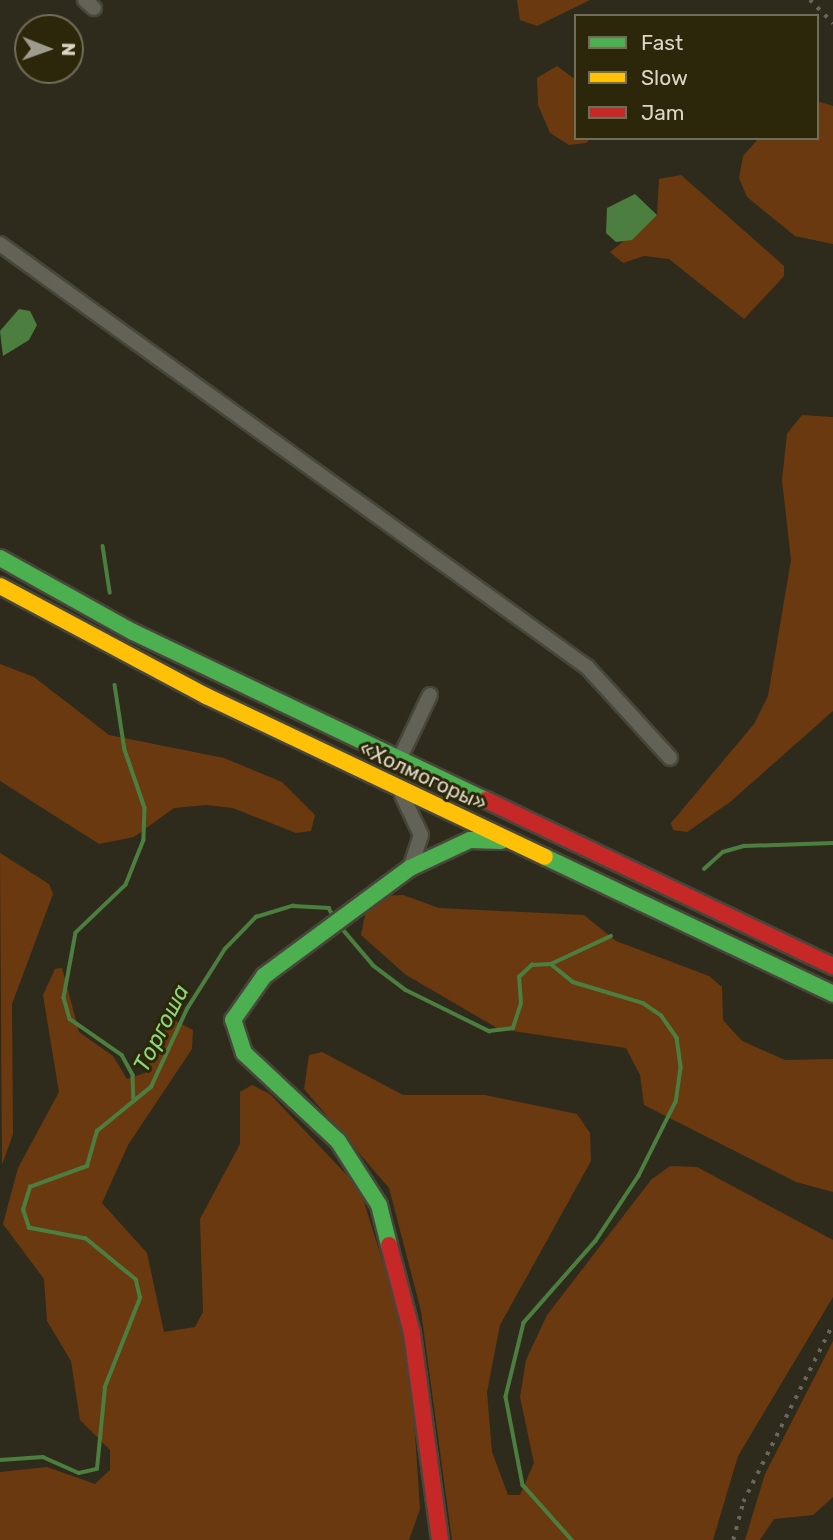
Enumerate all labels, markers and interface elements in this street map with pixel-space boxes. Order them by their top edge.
north arrow [14,14,84,84]
legend [574,14,819,140]
text: Fast [641,30,683,55]
text: N [57,42,80,56]
text: Slow [641,65,688,90]
text: Jam [641,100,685,125]
street label: «Холмогоры» [355,736,491,816]
water label: Торгоша [127,980,195,1076]

